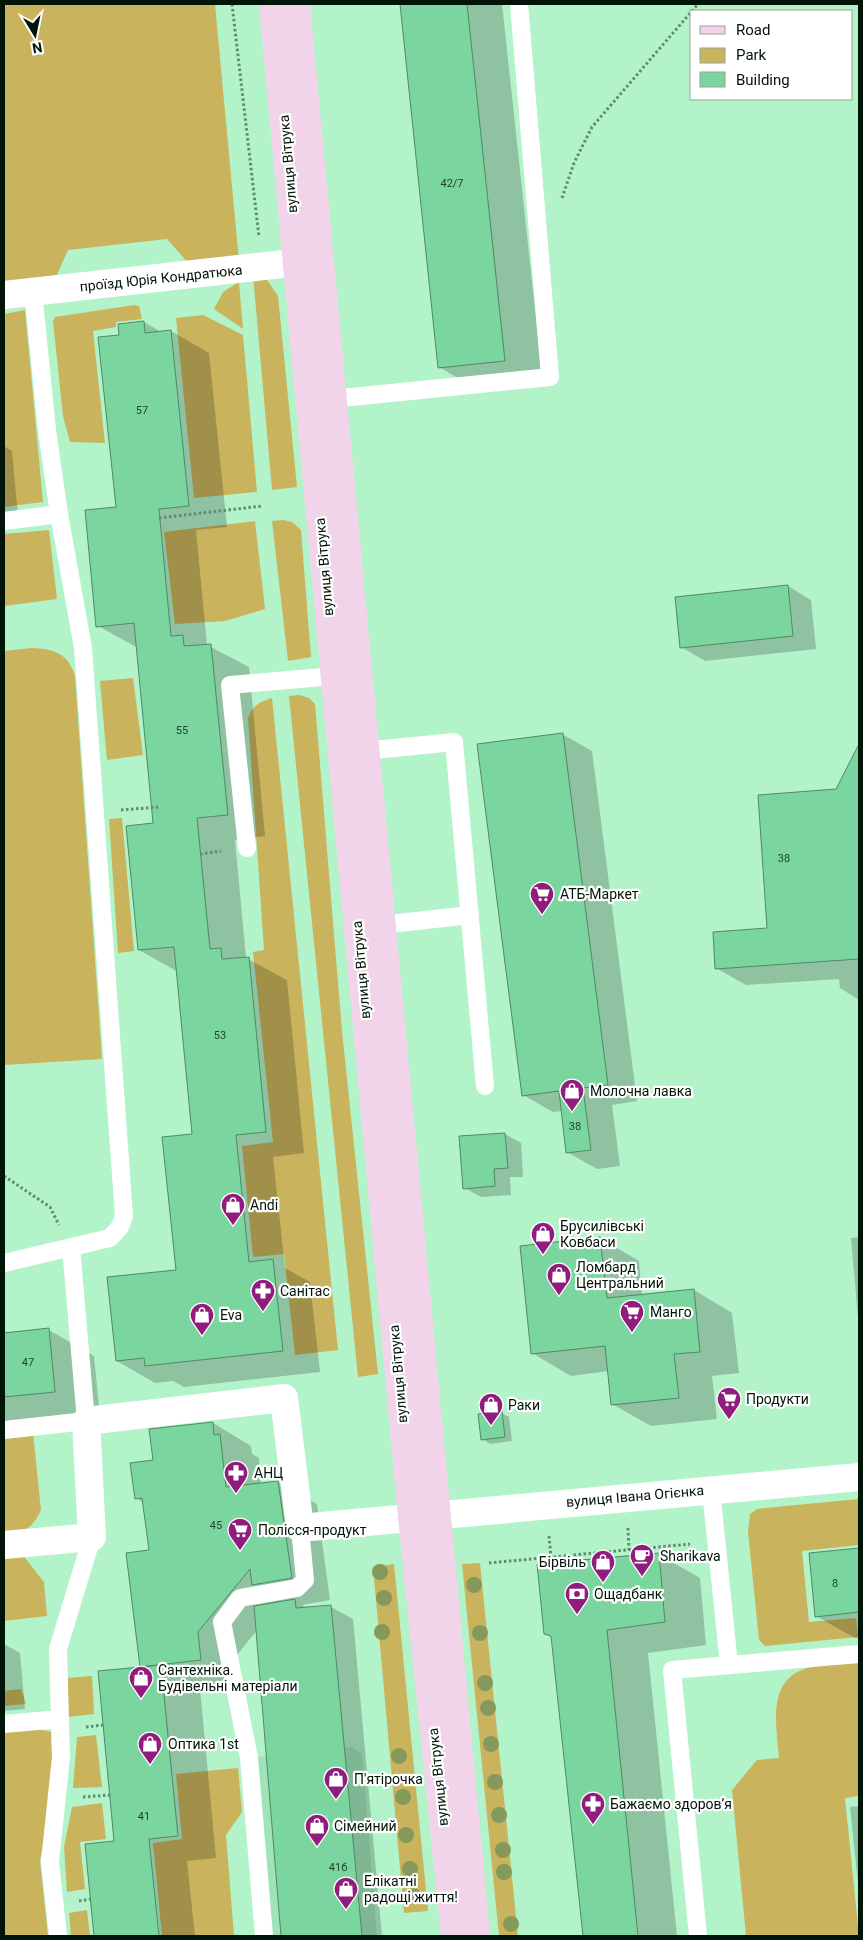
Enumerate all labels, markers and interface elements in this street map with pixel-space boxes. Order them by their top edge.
north arrow [10,10,60,60]
legend [690,10,853,100]
text: Road [736,21,770,39]
text: N [31,39,44,57]
text: Park [736,46,767,64]
text: Building [736,71,790,89]
street label: вулиця Вітрука [276,114,300,214]
house number: 42/7 [440,177,464,190]
street label: проїзд Юрія Кондратюка [79,262,243,294]
house number: 57 [136,404,148,417]
street label: вулиця Вітрука [312,517,336,617]
house number: 55 [176,724,188,737]
house number: 38 [778,852,790,865]
supermarket icon: АТБ-Маркет [529,881,555,915]
place label: АТБ-Маркет [560,886,639,902]
street label: вулиця Вітрука [349,920,373,1020]
house number: 53 [214,1029,226,1042]
shop icon: Молочна лавка [559,1078,585,1112]
place label: Молочна лавка [590,1083,692,1099]
house number: 38 [569,1120,581,1133]
shop icon: Andi [220,1192,246,1226]
place label: Andi [250,1197,278,1213]
place label: Брусилівські Ковбаси [560,1218,644,1250]
shop icon: Брусилівські Ковбаси [530,1221,556,1255]
place label: Ломбард Центральний [576,1259,664,1291]
shop icon: Ломбард Центральний [546,1262,572,1296]
pharmacy icon: Санітас [250,1278,276,1312]
place label: Санітас [280,1283,330,1299]
supermarket icon: Манго [619,1299,645,1333]
shop icon: Eva [189,1302,215,1336]
place label: Манго [650,1304,692,1320]
place label: Eva [220,1307,242,1323]
street label: вулиця Вітрука [386,1324,410,1424]
house number: 47 [22,1356,34,1369]
supermarket icon: Продукти [716,1386,742,1420]
place label: Продукти [746,1391,809,1407]
shop icon: Раки [478,1392,504,1426]
place label: Раки [508,1397,540,1413]
pharmacy icon: АНЦ [223,1460,249,1494]
place label: АНЦ [254,1465,283,1481]
street label: вулиця Івана Огієнка [565,1482,705,1510]
supermarket icon: Полісся-продукт [227,1517,253,1551]
house number: 45 [210,1519,222,1532]
place label: Полісся-продукт [258,1522,367,1538]
cafe icon: Sharikava [629,1543,655,1577]
place label: Sharikava [660,1548,721,1564]
shop icon: Бірвіль [590,1549,616,1583]
place label: Бірвіль [539,1554,586,1570]
house number: 8 [832,1577,838,1590]
bank icon: Ощадбанк [564,1581,590,1615]
place label: Ощадбанк [594,1586,663,1602]
place label: Сантехніка. Будівельні матеріали [158,1662,298,1694]
shop icon: Сантехніка. Будівельні матеріали [128,1665,154,1699]
street label: вулиця Вітрука [425,1727,451,1827]
shop icon: Оптика 1st [137,1731,163,1765]
place label: Оптика 1st [168,1736,239,1752]
shop icon: П'ятірочка [323,1766,349,1800]
place label: П'ятірочка [354,1771,423,1787]
pharmacy icon: Бажаємо здоровʼя [580,1791,606,1825]
place label: Бажаємо здоровʼя [610,1796,732,1812]
house number: 41 [138,1810,150,1823]
shop icon: Сімейний [304,1813,330,1847]
place label: Сімейний [334,1818,397,1834]
house number: 41б [329,1861,347,1874]
place label: Елікатні радощі життя! [364,1873,458,1905]
shop icon: Елікатні радощі життя! [333,1876,359,1910]

